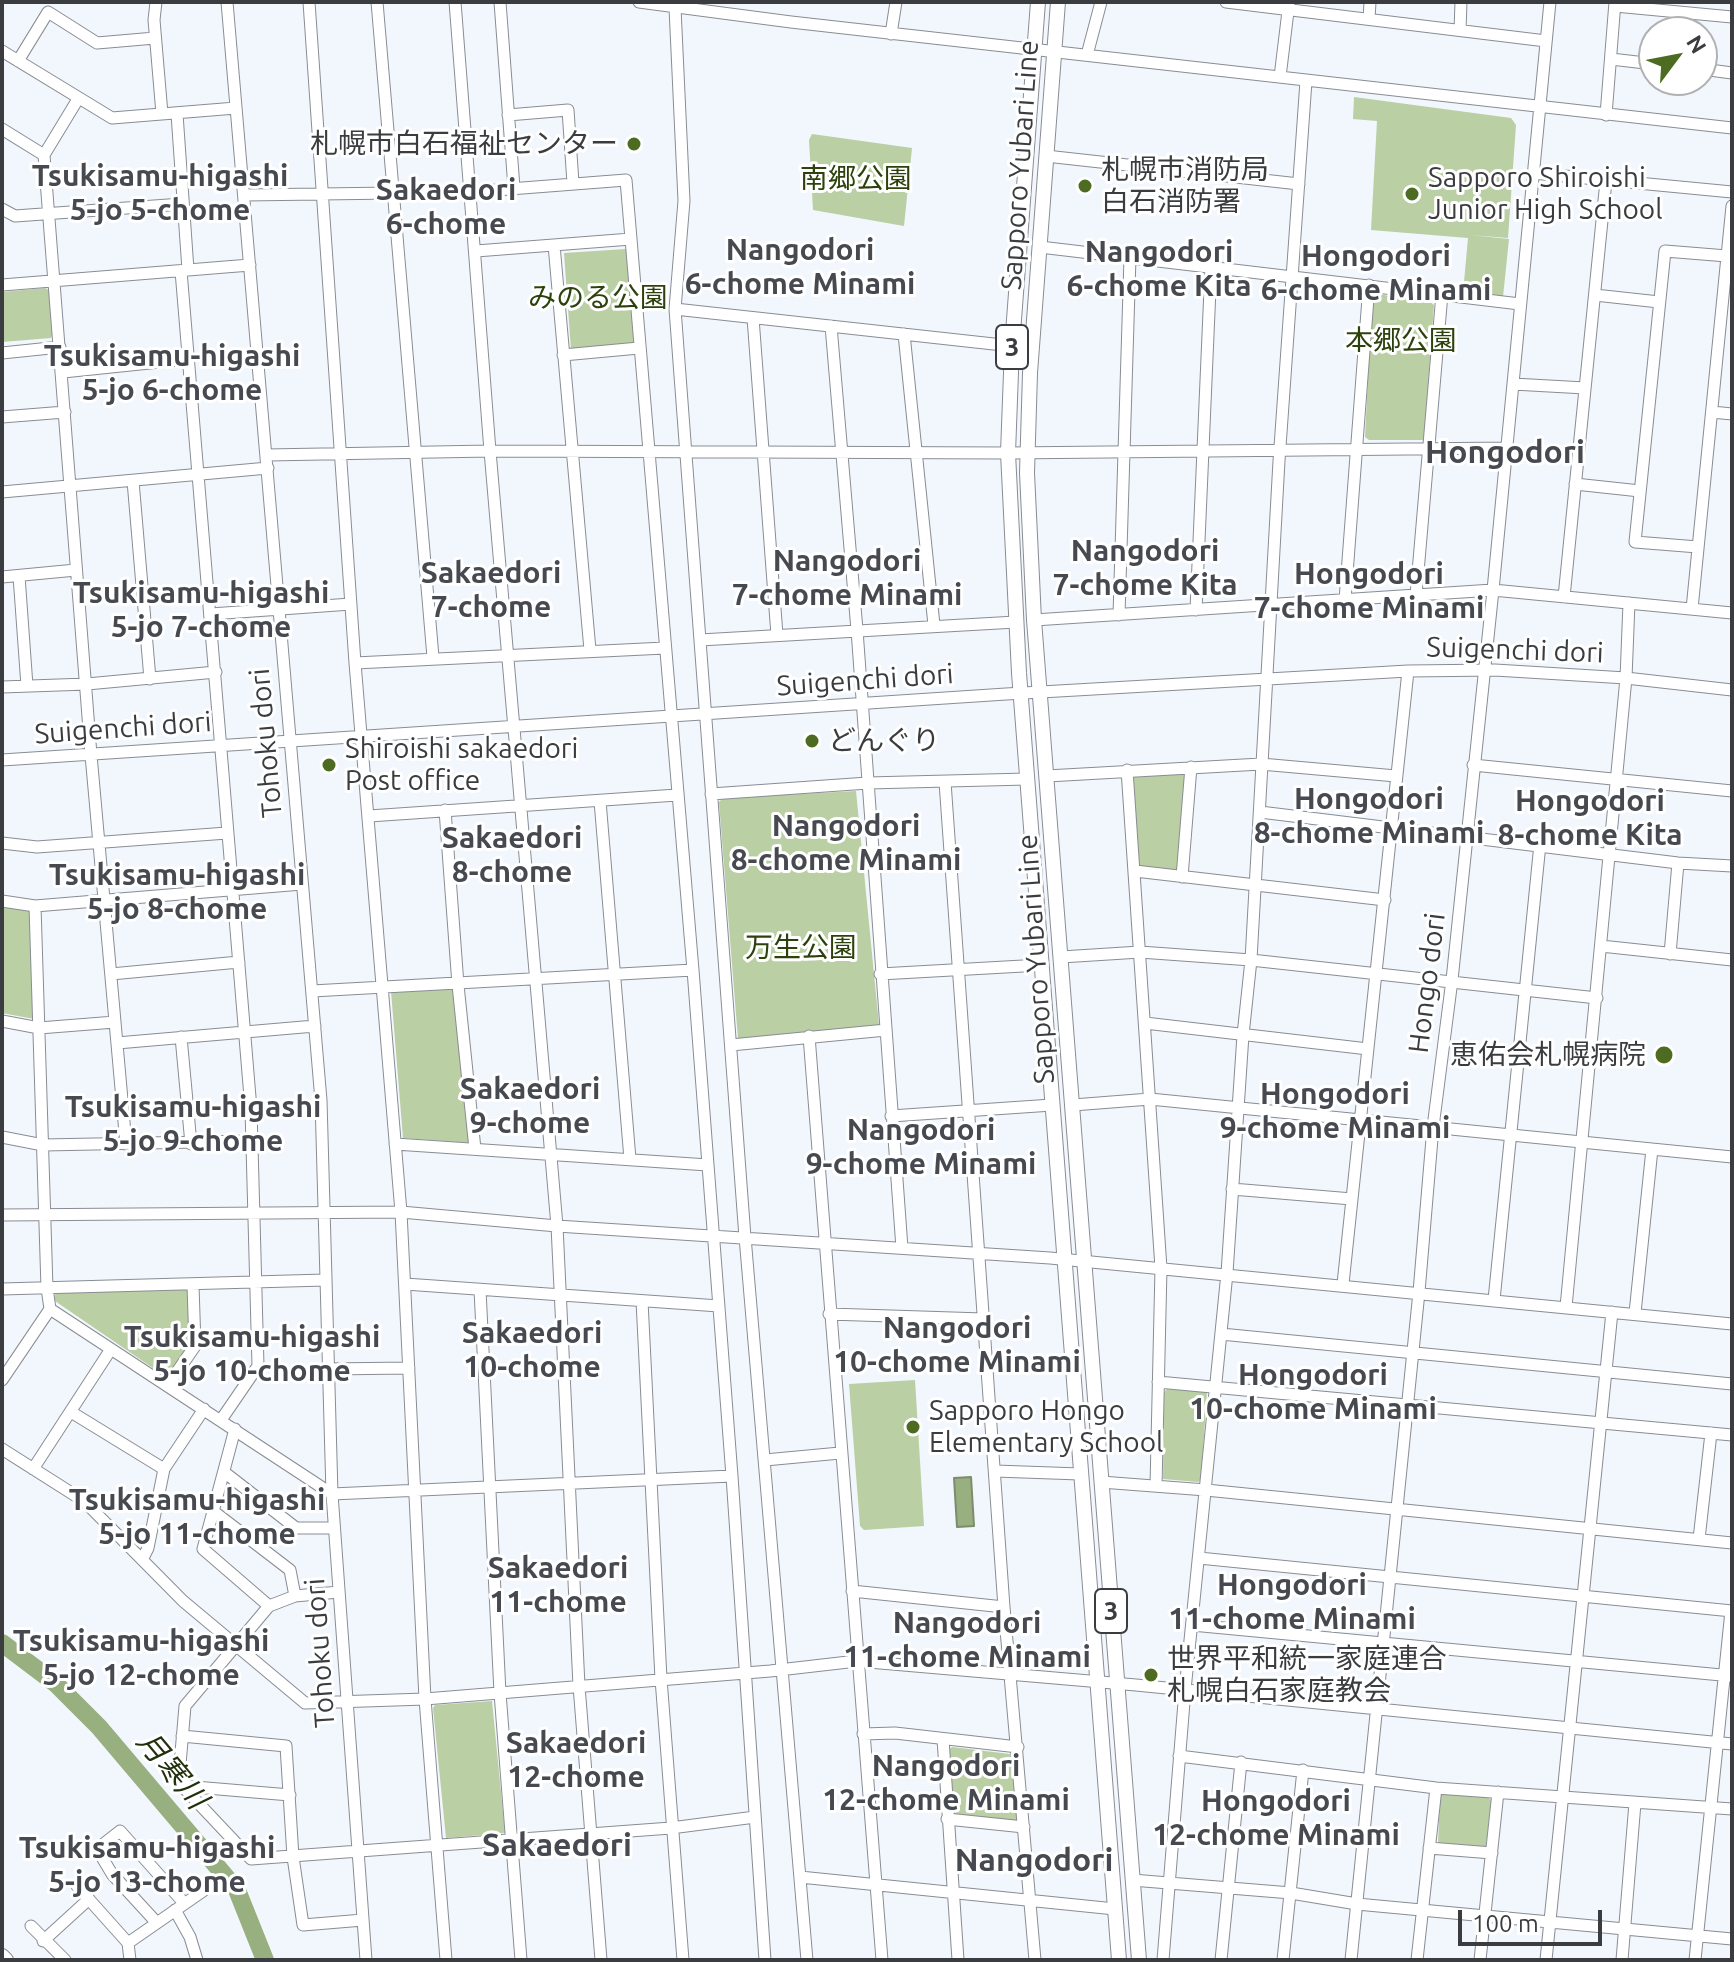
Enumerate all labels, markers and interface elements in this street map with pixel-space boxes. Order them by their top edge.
north arrow [1638,16,1718,96]
text: N [1682,30,1712,58]
street label: Sapporo Yubari Line [995,39,1045,291]
place label: 札幌市白石福祉センター [310,127,618,161]
marker: 札幌市白石福祉センター [625,135,643,153]
place label: 札幌市消防局 白石消防署 [1101,153,1269,219]
district label: Tsukisamu-higashi 5-jo 5-chome [32,158,288,228]
place label: Sapporo Shiroishi Junior High School [1428,161,1663,227]
park label: 南郷公園 [800,162,912,196]
district label: Sakaedori 6-chome [376,172,516,242]
marker: 札幌市消防局 白石消防署 [1076,177,1094,195]
marker: Sapporo Shiroishi Junior High School [1403,185,1421,203]
district label: Nangodori 6-chome Minami [685,232,915,302]
district label: Nangodori 6-chome Kita [1066,234,1252,304]
district label: Hongodori 6-chome Minami [1261,238,1491,308]
park label: みのる公園 [528,281,668,315]
park label: 本郷公園 [1345,324,1457,358]
road number: 3 [996,325,1028,369]
district label: Tsukisamu-higashi 5-jo 6-chome [44,338,300,408]
district label: Hongodori [1425,433,1585,471]
district label: Nangodori 7-chome Kita [1052,533,1238,604]
district label: Nangodori 7-chome Minami [732,543,962,614]
district label: Sakaedori 7-chome [421,555,561,626]
district label: Hongodori 7-chome Minami [1254,556,1484,626]
district label: Tsukisamu-higashi 5-jo 7-chome [73,575,329,646]
street label: Suigenchi dori [1426,630,1604,670]
street label: Suigenchi dori [775,657,955,703]
street label: Tohoku dori [243,667,289,819]
street label: Suigenchi dori [33,705,213,751]
place label: どんぐり [828,724,940,758]
place label: Shiroishi sakaedori Post office [345,732,578,798]
marker: どんぐり [803,732,821,750]
marker: Shiroishi sakaedori Post office [320,756,338,774]
district label: Hongodori 8-chome Minami [1254,781,1484,852]
district label: Hongodori 8-chome Kita [1497,783,1683,854]
district label: Nangodori 8-chome Minami [731,808,961,878]
district label: Sakaedori 8-chome [442,820,582,890]
street label: Sapporo Yubari Line [1011,833,1061,1085]
district label: Tsukisamu-higashi 5-jo 8-chome [49,857,305,928]
street label: Hongo dori [1402,911,1452,1055]
park label: 万生公園 [745,931,857,965]
place label: 恵佑会札幌病院 [1450,1038,1646,1072]
marker: 恵佑会札幌病院 [1653,1044,1675,1066]
district label: Sakaedori 9-chome [460,1071,600,1142]
district label: Hongodori 9-chome Minami [1220,1076,1450,1146]
district label: Tsukisamu-higashi 5-jo 9-chome [65,1089,321,1160]
district label: Nangodori 9-chome Minami [806,1112,1036,1182]
district label: Nangodori 10-chome Minami [833,1310,1081,1380]
district label: Sakaedori 10-chome [462,1315,602,1386]
district label: Tsukisamu-higashi 5-jo 10-chome [124,1319,380,1390]
district label: Hongodori 10-chome Minami [1189,1357,1437,1428]
place label: Sapporo Hongo Elementary School [929,1394,1163,1460]
marker: Sapporo Hongo Elementary School [904,1418,922,1436]
district label: Tsukisamu-higashi 5-jo 11-chome [69,1482,325,1552]
district label: Sakaedori 11-chome [488,1550,628,1620]
district label: Hongodori 11-chome Minami [1168,1567,1416,1638]
street label: Tohoku dori [298,1577,342,1729]
road number: 3 [1095,1589,1127,1633]
district label: Nangodori 11-chome Minami [843,1605,1091,1676]
district label: Tsukisamu-higashi 5-jo 12-chome [13,1623,269,1694]
place label: 世界平和統一家庭連合 札幌白石家庭教会 [1167,1642,1447,1708]
marker: 世界平和統一家庭連合 札幌白石家庭教会 [1142,1666,1160,1684]
water label: 月寒川 [129,1724,215,1816]
district label: Sakaedori 12-chome [506,1725,646,1796]
district label: Nangodori 12-chome Minami [822,1748,1070,1818]
district label: Hongodori 12-chome Minami [1152,1783,1400,1854]
district label: Sakaedori [482,1826,632,1864]
district label: Tsukisamu-higashi 5-jo 13-chome [19,1830,275,1900]
district label: Nangodori [955,1841,1113,1879]
scale bar [1462,1894,1606,1944]
text: 100 m [1472,1910,1539,1937]

